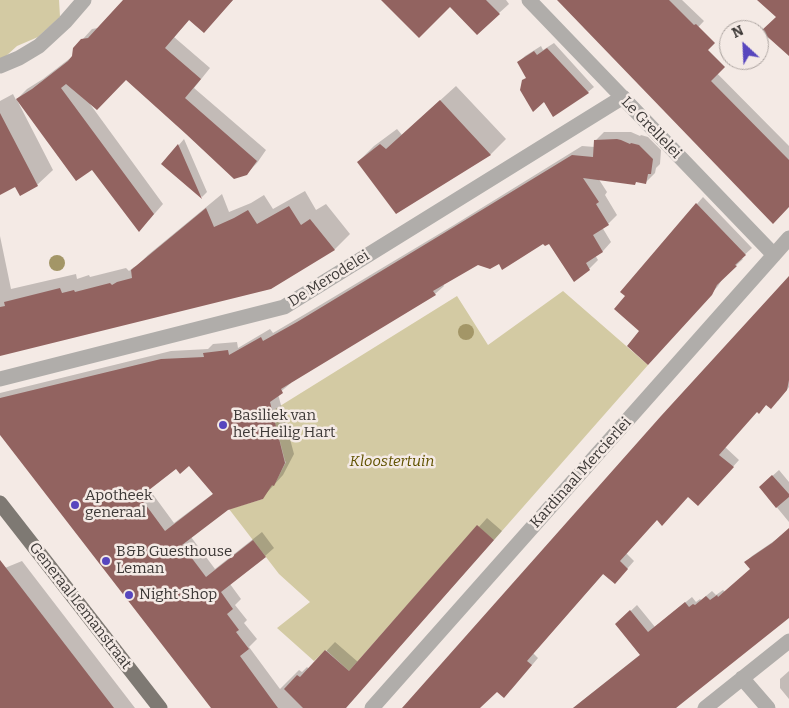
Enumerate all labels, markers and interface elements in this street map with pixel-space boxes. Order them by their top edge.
north arrow [719,20,769,70]
text: N [729,22,746,42]
street label: Le Grellelei [617,93,685,163]
street label: De Merodelei [285,247,373,311]
place label: Basiliek van het Heilig Hart [233,407,335,442]
street label: Kardinaal Mercierlei [527,414,635,532]
marker: Basiliek van het Heilig Hart [217,419,229,431]
park label: Kloostertuin [350,453,434,471]
place label: Apotheek generaal [85,487,152,522]
marker: Apotheek generaal [69,499,81,511]
street label: Generaal Lemanstraat [25,539,135,673]
place label: B&B Guesthouse Leman [116,543,232,578]
marker: B&B Guesthouse Leman [100,555,112,567]
place label: Night Shop [139,586,217,604]
marker: Night Shop [123,589,135,601]

